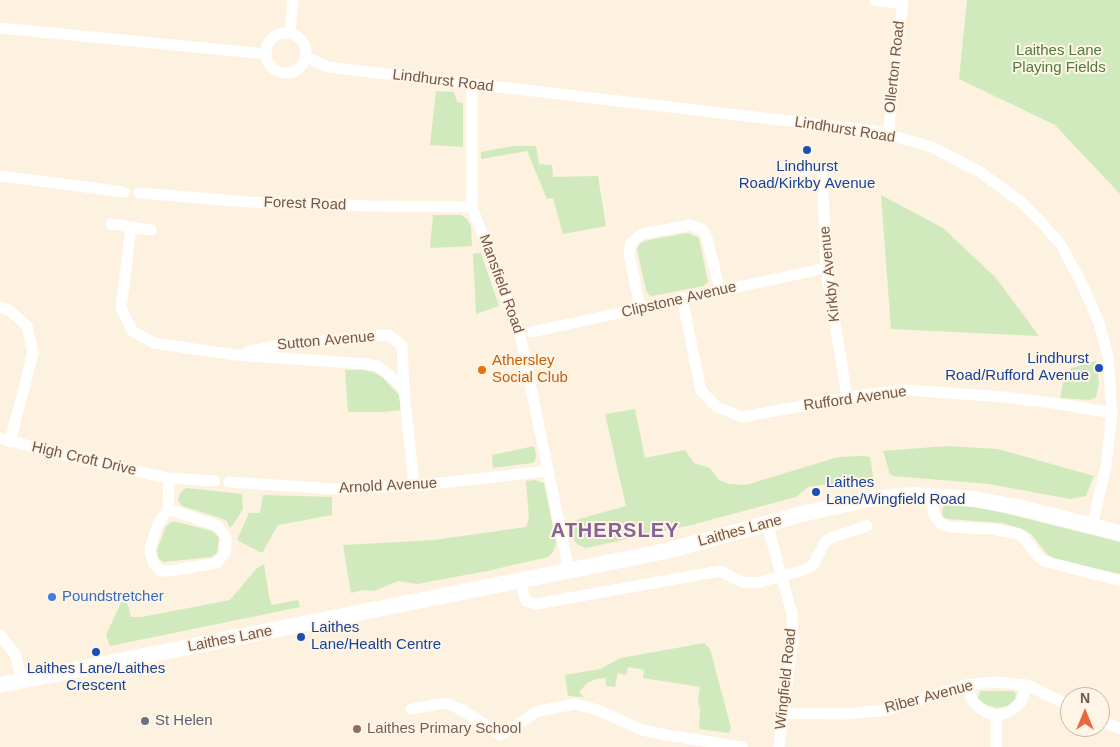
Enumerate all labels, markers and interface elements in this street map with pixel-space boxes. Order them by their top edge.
street label: Ollerton Road [881,20,909,114]
park label: Laithes Lane Playing Fields [1012,42,1106,77]
street label: Lindhurst Road [391,66,495,96]
street label: Lindhurst Road [793,113,897,147]
marker: Lindhurst Road/Kirkby Avenue [801,144,813,156]
place label: Lindhurst Road/Kirkby Avenue [739,158,875,193]
street label: Forest Road [263,194,347,214]
street label: Kirkby Avenue [816,225,844,323]
street label: Mansfield Road [475,232,527,336]
street label: Clipstone Avenue [620,278,738,322]
street label: Sutton Avenue [276,328,376,354]
place label: Lindhurst Road/Rufford Avenue [945,350,1089,385]
place label: Athersley Social Club [492,352,568,387]
marker: Lindhurst Road/Rufford Avenue [1093,362,1105,374]
marker: Athersley Social Club [476,364,488,376]
street label: Rufford Avenue [802,383,908,415]
street label: High Croft Drive [30,438,138,480]
street label: Arnold Avenue [339,474,437,498]
place label: Laithes Lane/Wingfield Road [826,474,965,509]
marker: Laithes Lane/Wingfield Road [810,486,822,498]
street label: Laithes Lane [696,511,784,551]
district label: ATHERSLEY [550,519,680,543]
place label: Poundstretcher [62,588,164,606]
marker: Poundstretcher [46,591,58,603]
place label: Laithes Lane/Health Centre [311,619,441,654]
street label: Laithes Lane [186,622,274,656]
street label: Wingfield Road [772,627,800,731]
marker: Laithes Lane/Health Centre [295,631,307,643]
marker: Laithes Lane/Laithes Crescent [90,646,102,658]
place label: Laithes Lane/Laithes Crescent [27,660,165,695]
street label: Riber Avenue [883,677,975,717]
north arrow [1060,687,1110,737]
text: N [1080,690,1090,706]
place label: St Helen [155,712,213,730]
marker: St Helen [139,715,151,727]
place label: Laithes Primary School [367,720,521,738]
marker: Laithes Primary School [351,723,363,735]

